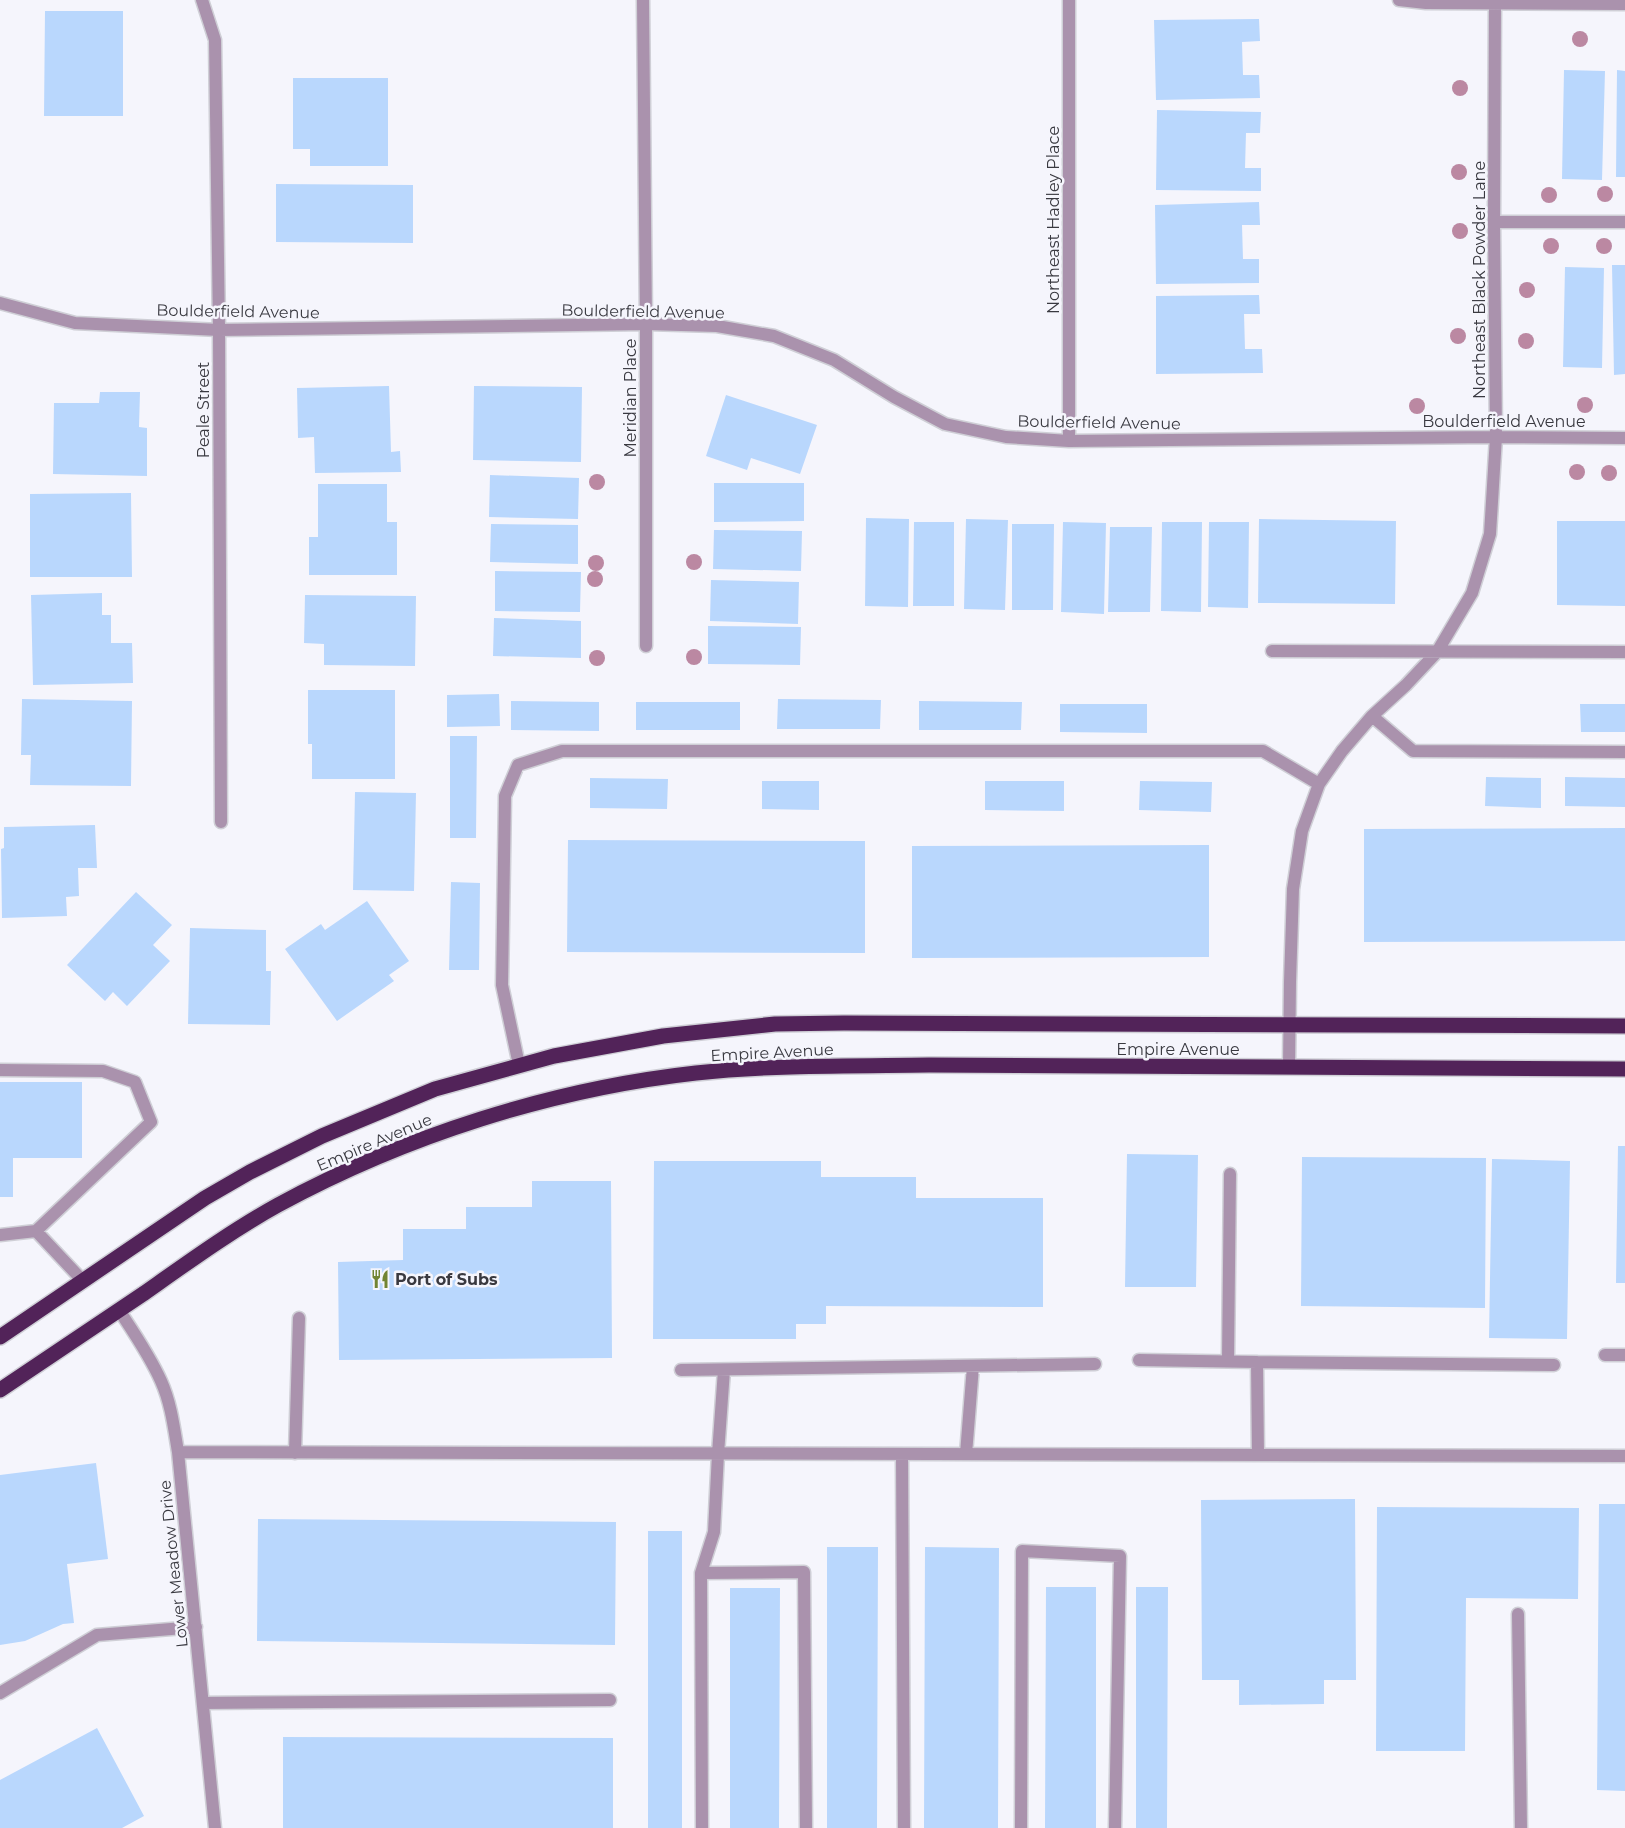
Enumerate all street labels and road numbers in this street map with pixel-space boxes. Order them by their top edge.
street label: Northeast Hadley Place [1044,126,1063,314]
street label: Northeast Black Powder Lane [1470,161,1489,399]
street label: Boulderfield Avenue [156,301,320,322]
street label: Boulderfield Avenue [561,301,725,322]
street label: Meridian Place [621,339,640,457]
street label: Peale Street [194,361,213,458]
street label: Boulderfield Avenue [1017,412,1181,433]
street label: Boulderfield Avenue [1422,412,1586,431]
street label: Empire Avenue [710,1040,834,1065]
street label: Empire Avenue [1116,1040,1240,1059]
street label: Empire Avenue [314,1110,435,1175]
street label: Lower Meadow Drive [155,1479,192,1649]

